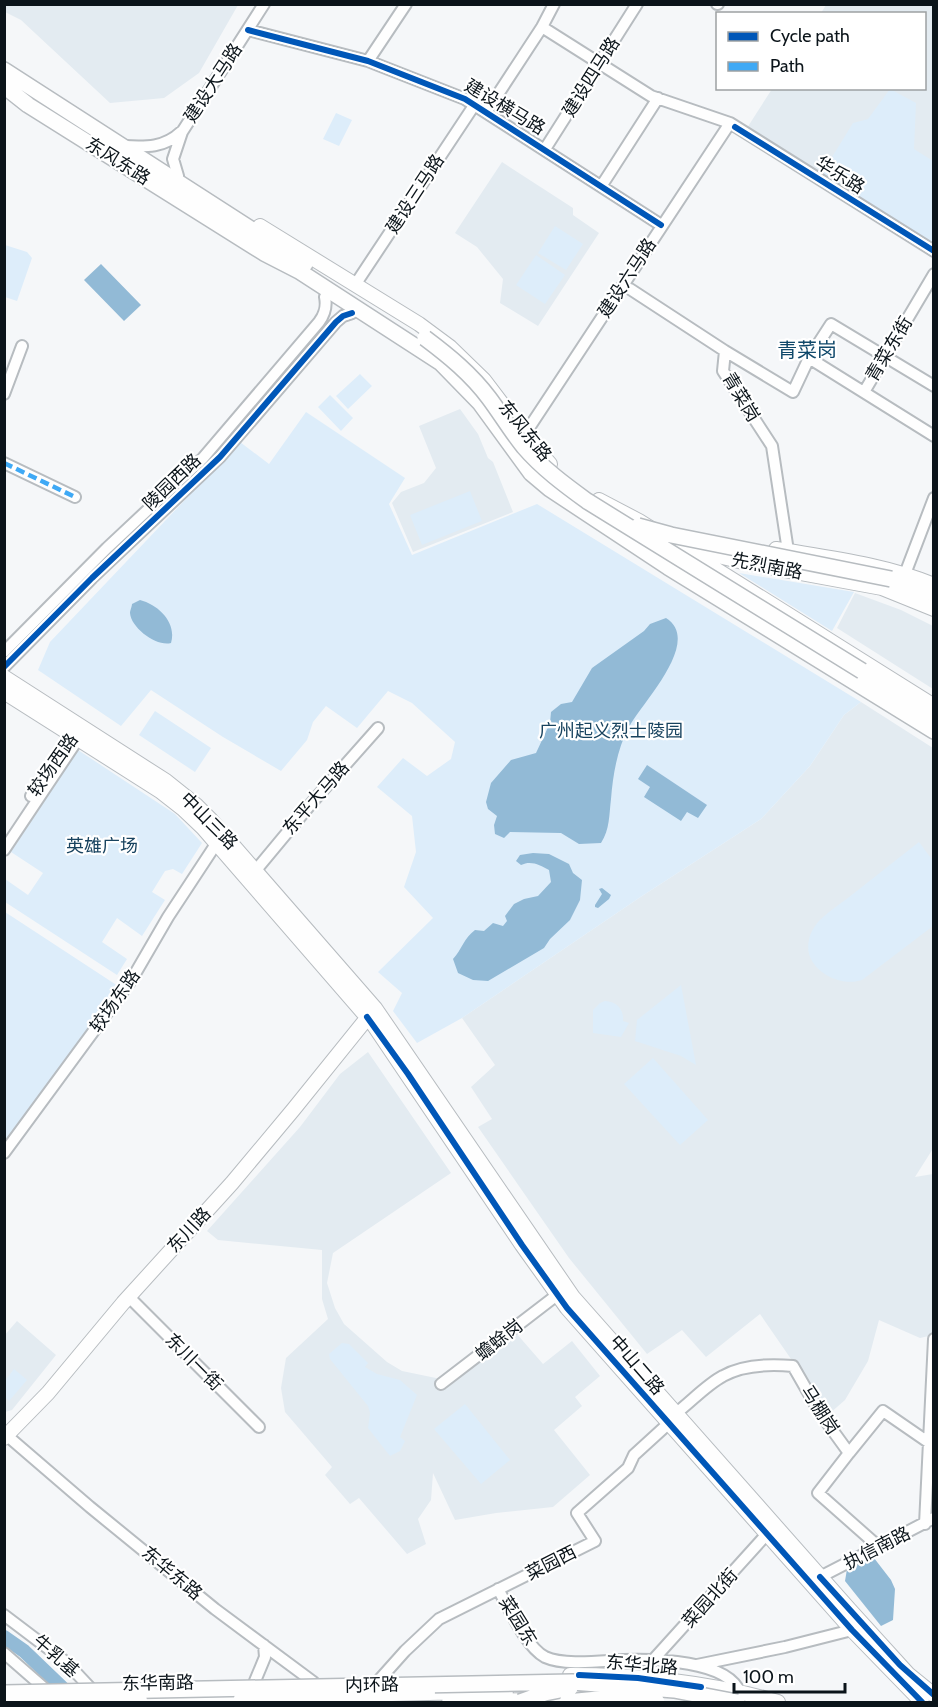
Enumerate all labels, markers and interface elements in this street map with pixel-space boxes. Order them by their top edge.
legend [716,12,926,90]
text: Cycle path [770,25,850,47]
street label: 建设四马路 [558,33,624,121]
street label: 建设大马路 [179,39,247,127]
text: Path [770,55,804,77]
street label: 建设横马路 [461,74,549,140]
street label: 东风东路 [82,133,154,189]
street label: 建设三马路 [381,150,449,238]
street label: 华乐路 [811,151,869,199]
street label: 建设六马路 [593,234,661,322]
street label: 青菜东街 [861,312,917,386]
district label: 青菜岗 [777,338,837,362]
street label: 青菜岗 [718,368,764,426]
street label: 东风东路 [494,396,556,466]
street label: 陵园西路 [138,449,206,515]
street label: 先烈南路 [730,548,804,584]
park label: 广州起义烈士陵园 [539,720,683,742]
street label: 较场西路 [23,729,83,801]
street label: 东平大马路 [278,757,354,839]
street label: 中山三路 [176,788,242,854]
park label: 英雄广场 [66,835,138,857]
street label: 较场东路 [85,965,145,1037]
street label: 东川路 [163,1203,215,1257]
street label: 蟾蜍岗 [471,1315,527,1365]
street label: 东川一街 [161,1329,227,1395]
street label: 中山二路 [605,1331,669,1399]
street label: 马棚岗 [796,1381,844,1439]
street label: 执信南路 [840,1522,914,1574]
street label: 东华东路 [137,1541,207,1605]
street label: 菜园西 [522,1541,580,1585]
street label: 菜园北街 [678,1564,742,1632]
street label: 菜园东 [494,1592,542,1650]
street label: 牛乳基 [28,1630,84,1682]
street label: 东华北路 [605,1651,679,1679]
scale bar [734,1656,845,1694]
text: 100 m [743,1666,794,1688]
street label: 东华南路 [122,1671,194,1695]
street label: 内环路 [345,1674,399,1696]

